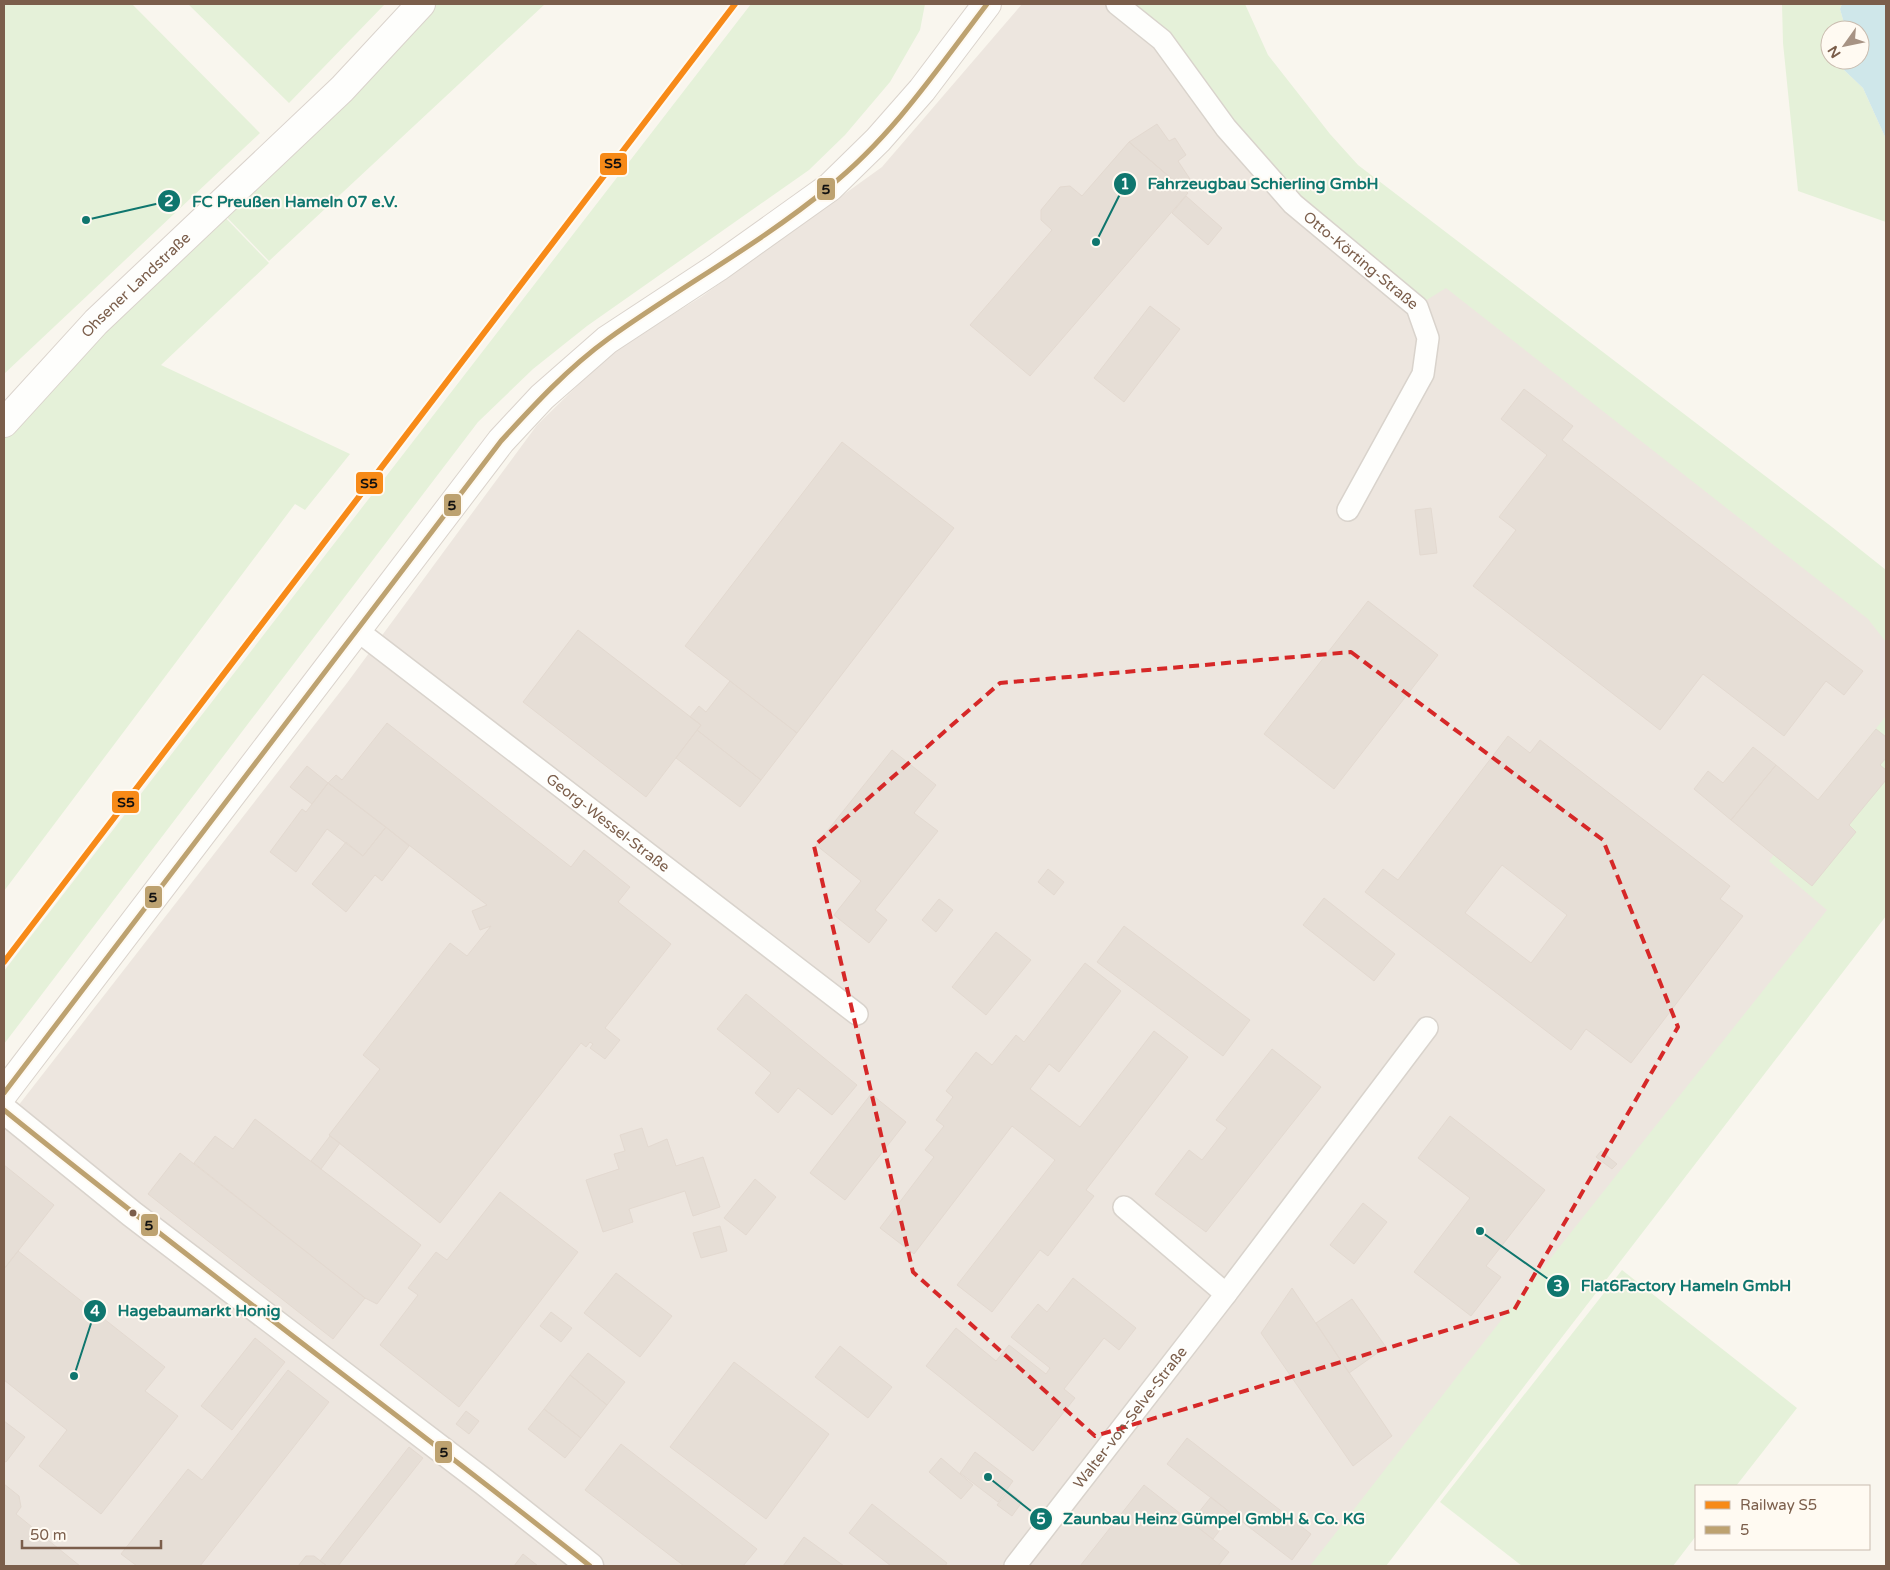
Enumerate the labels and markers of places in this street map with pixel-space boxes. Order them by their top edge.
callout: Fahrzeugbau Schierling GmbH [1113,168,1389,199]
callout: FC Preußen Hameln 07 e.V. [157,186,408,217]
unlabelled marker [128,1208,138,1218]
callout: Flat6Factory Hameln GmbH [1546,1270,1801,1301]
callout: Hagebaumarkt Honig [82,1295,291,1326]
callout: Zaunbau Heinz Gümpel GmbH & Co. KG [1028,1503,1375,1534]

